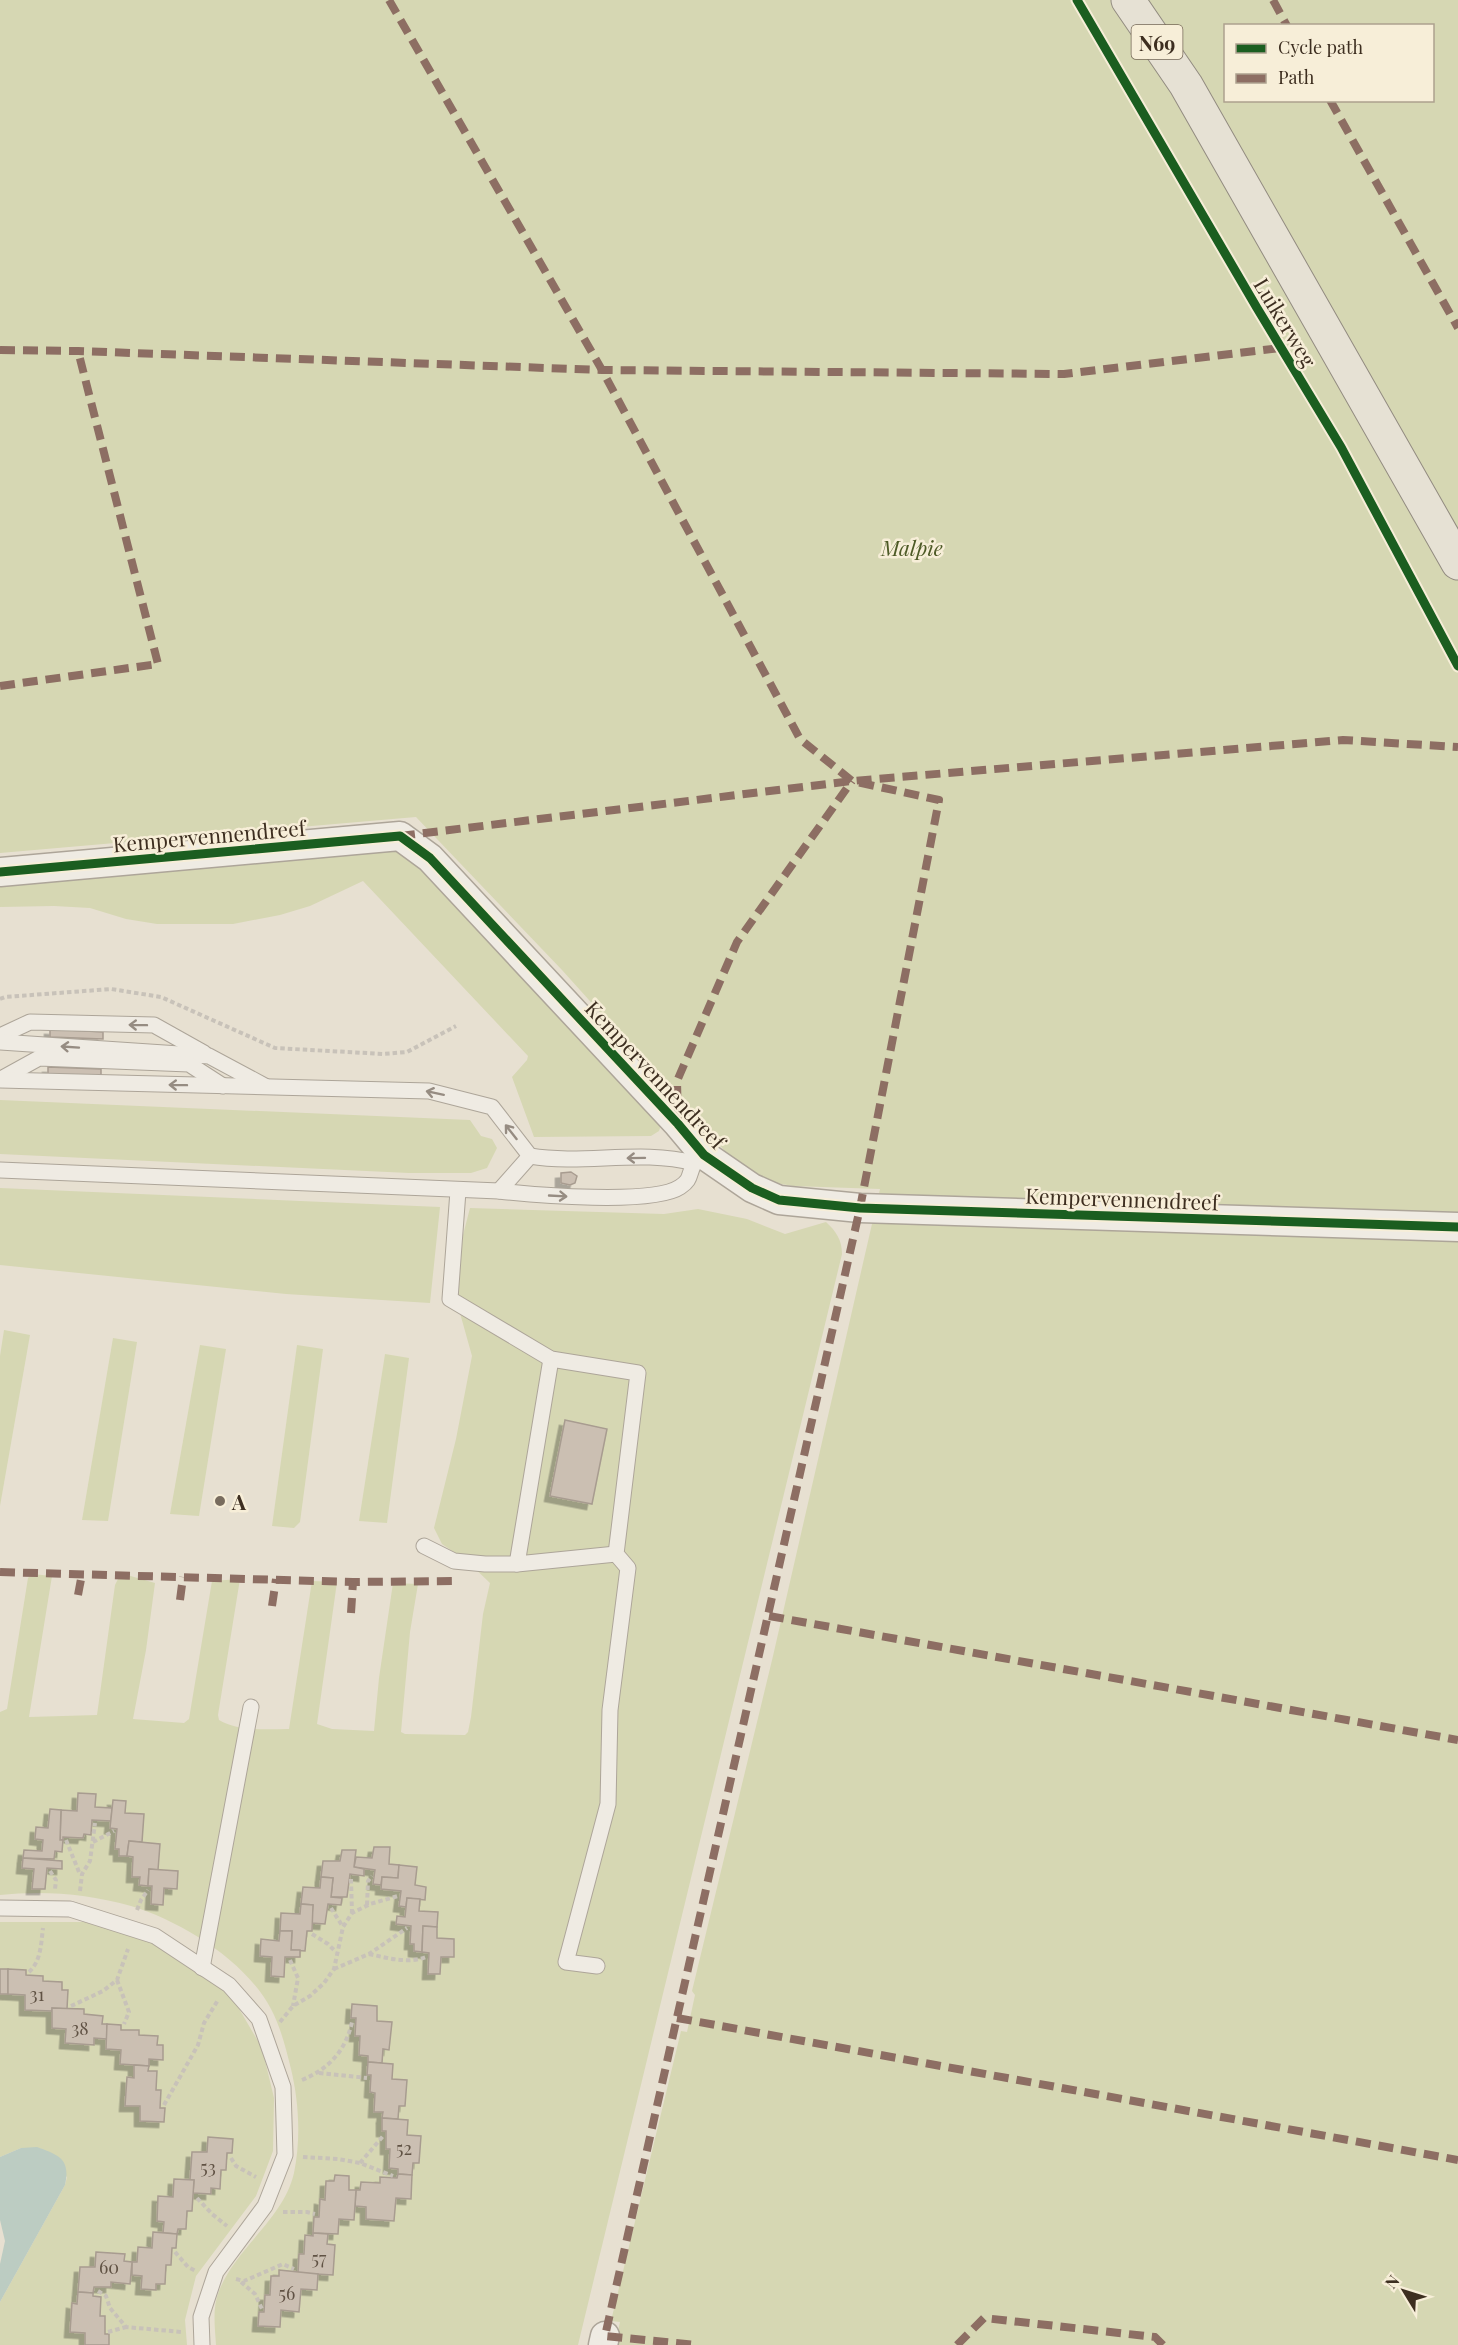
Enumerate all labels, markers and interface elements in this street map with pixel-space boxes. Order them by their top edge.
legend [1224,24,1434,102]
road number: N69 [1132,25,1182,59]
text: Cycle path [1278,35,1363,59]
text: Path [1278,65,1315,89]
street label: Luikerweg [1248,272,1324,372]
park label: Malpie [880,533,943,561]
street label: Kempervennendreef [111,812,309,857]
street label: Kempervennendreef [580,994,734,1156]
one-way arrow [128,1019,148,1031]
one-way arrow [60,1041,80,1052]
one-way arrow [168,1079,188,1090]
one-way arrow [426,1087,446,1098]
one-way arrow [505,1124,518,1140]
one-way arrow [627,1152,647,1164]
street label: Kempervennendreef [1025,1181,1221,1215]
one-way arrow [547,1191,567,1202]
place label: A [231,1487,247,1515]
marker: A [213,1494,227,1508]
house number: 31 [30,1982,45,2006]
house number: 38 [71,2016,89,2040]
house number: 52 [396,2136,412,2160]
house number: 53 [200,2155,216,2179]
house number: 57 [312,2246,327,2270]
house number: 60 [99,2255,119,2279]
north arrow [1374,2261,1434,2321]
text: N [1380,2270,1404,2292]
house number: 56 [279,2281,295,2305]

